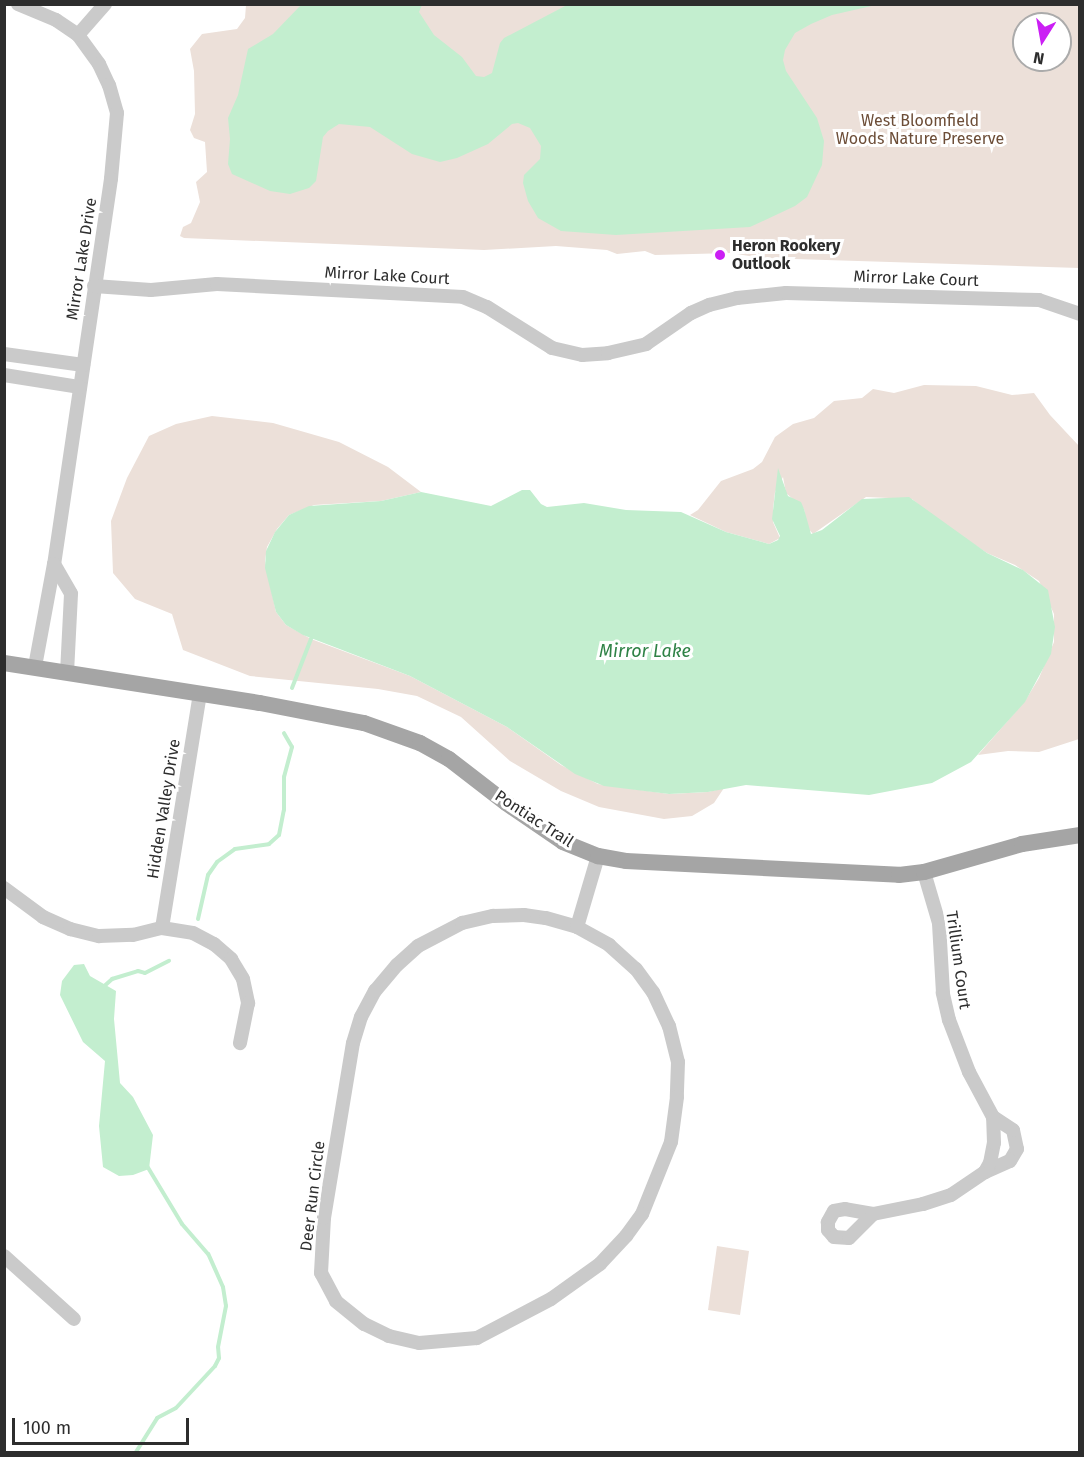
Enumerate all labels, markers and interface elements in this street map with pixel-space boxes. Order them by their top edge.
north arrow [1012,12,1072,72]
text: N [1032,48,1046,69]
park label: West Bloomfield Woods Nature Preserve [836,111,1004,149]
street label: Mirror Lake Drive [63,196,101,322]
place label: Heron Rookery Outlook [732,236,840,274]
marker: Heron Rookery Outlook [713,248,727,262]
street label: Mirror Lake Court [324,263,450,289]
street label: Mirror Lake Court [853,267,979,291]
water label: Mirror Lake [599,640,691,662]
street label: Hidden Valley Drive [143,738,185,880]
street label: Pontiac Trail [491,787,577,851]
street label: Trillium Court [942,910,974,1010]
street label: Deer Run Circle [297,1140,329,1252]
scale bar [15,1406,192,1444]
text: 100 m [23,1417,71,1439]

